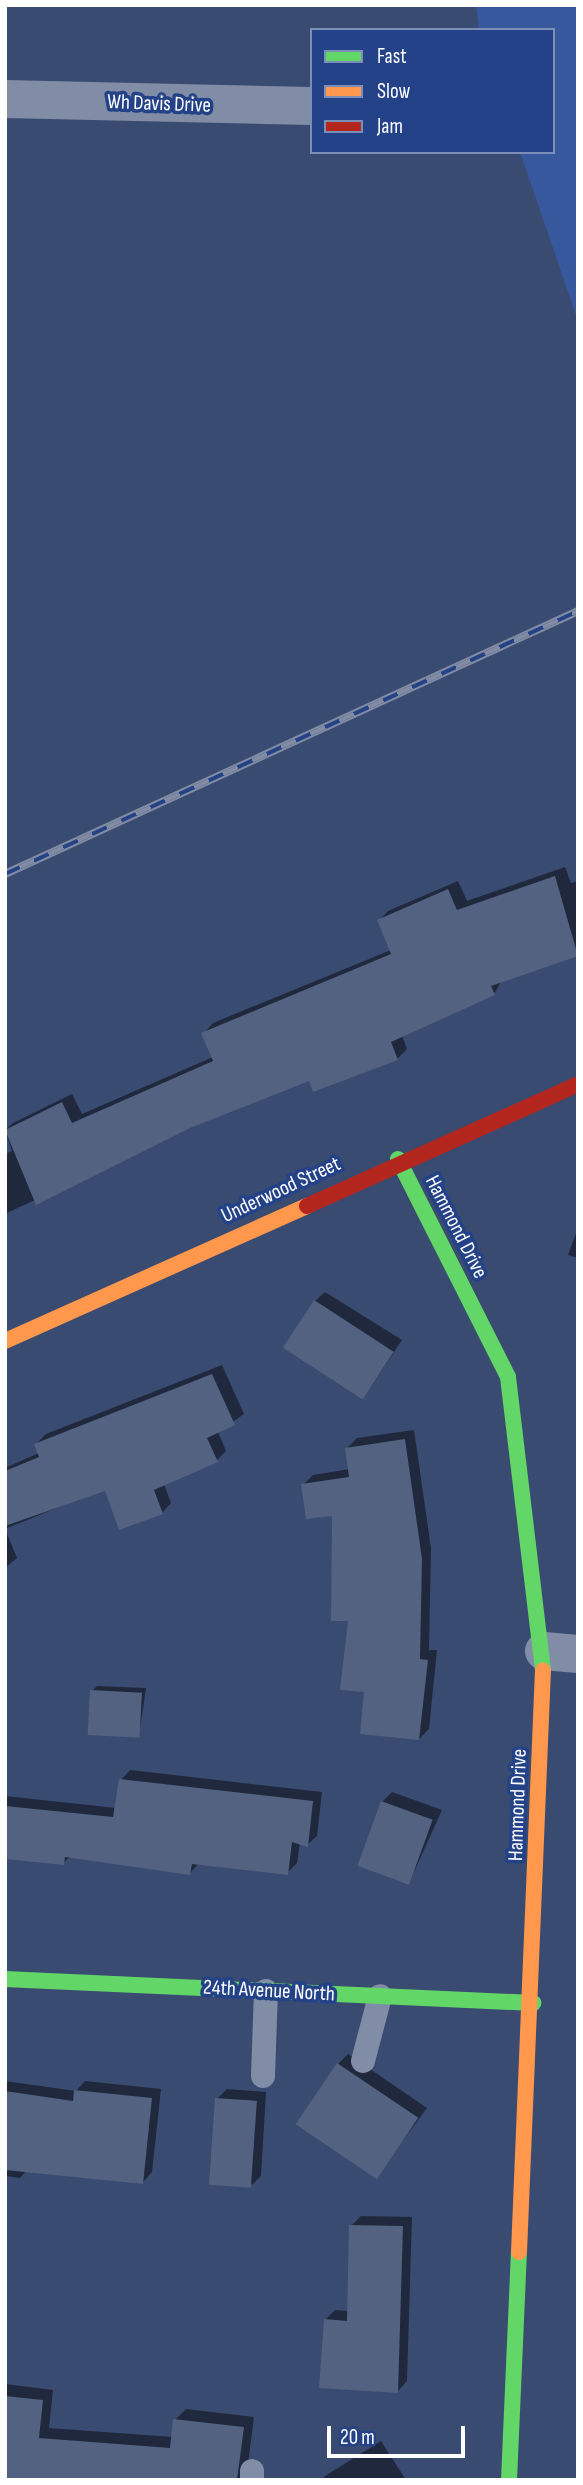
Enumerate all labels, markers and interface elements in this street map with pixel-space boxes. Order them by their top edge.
legend [310,28,555,154]
text: Fast [377,44,407,69]
text: Slow [377,79,410,104]
street label: Wh Davis Drive [107,90,211,118]
text: Jam [377,114,403,139]
street label: Underwood Street [217,1151,345,1229]
street label: Hammond Drive [419,1171,493,1283]
street label: Hammond Drive [503,1749,533,1861]
street label: 24th Avenue North [203,1975,335,2007]
scale bar [331,2412,469,2456]
text: 20 m [340,2425,375,2450]

